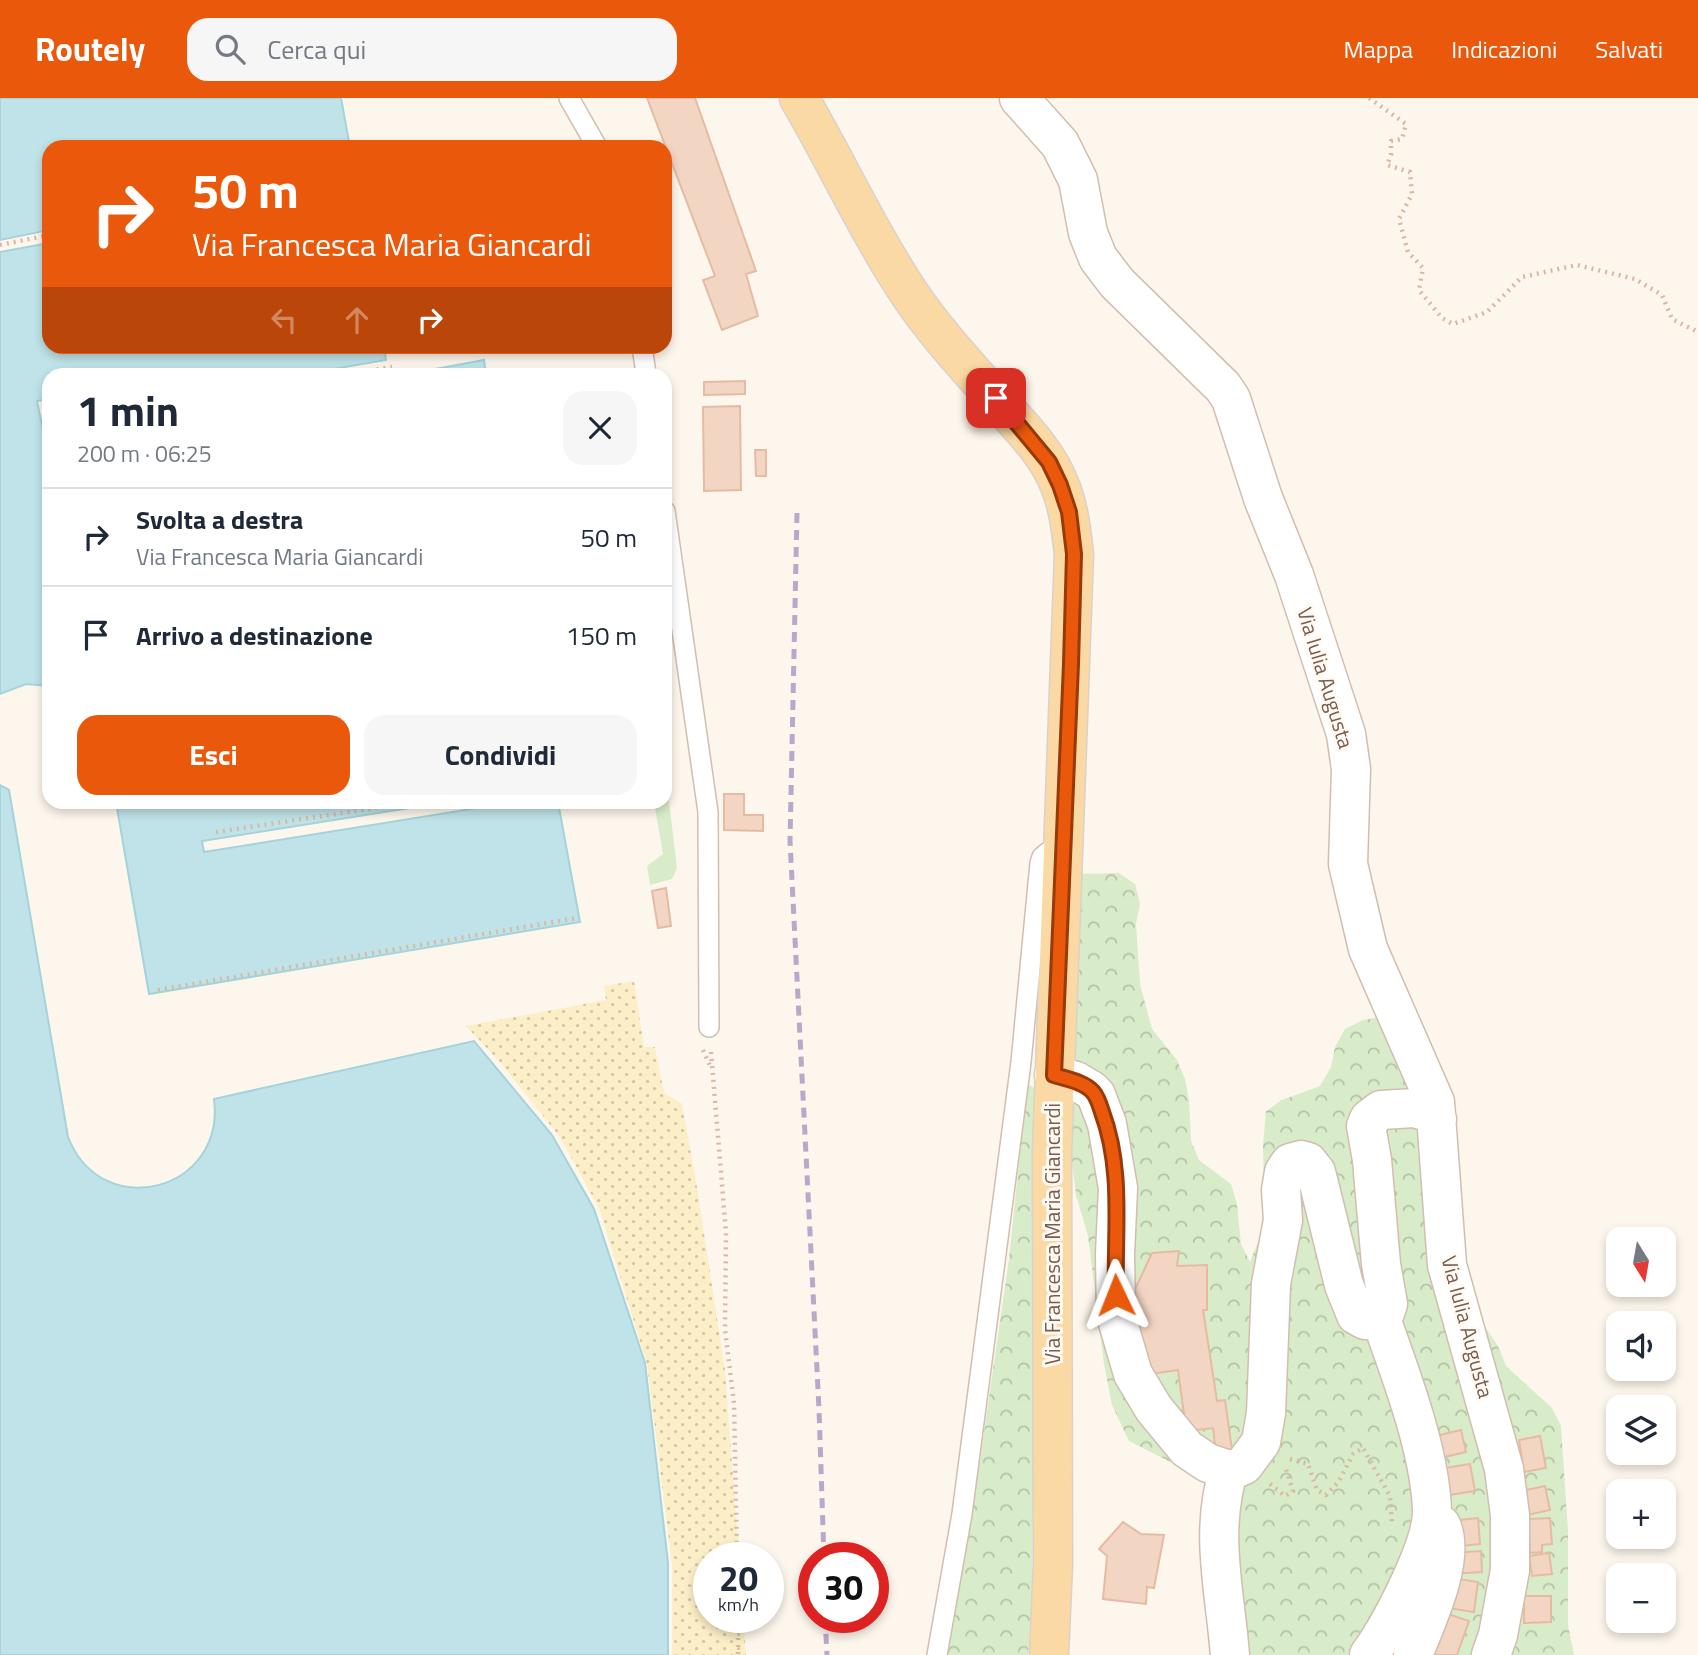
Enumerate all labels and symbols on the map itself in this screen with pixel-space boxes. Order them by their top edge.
pin [966,368,1026,428]
street label: Via Iulia Augusta [1289,603,1363,753]
street label: Via Francesca Maria Giancardi [1036,1103,1068,1365]
north arrow [1606,1227,1676,1297]
street label: Via Iulia Augusta [1434,1252,1502,1402]
position arrow [1079,1258,1153,1332]
speed limit sign: 30 [798,1542,889,1633]

